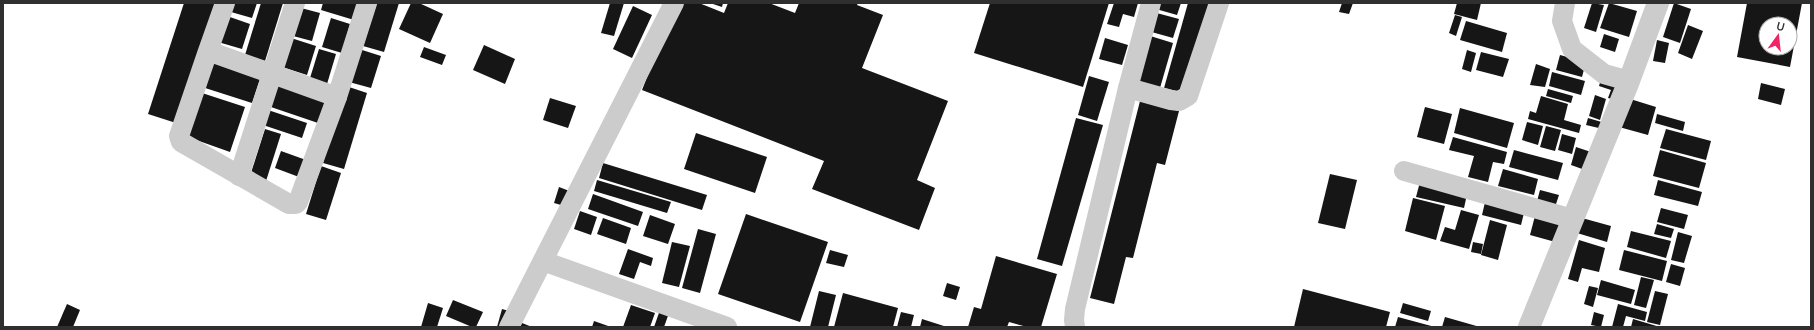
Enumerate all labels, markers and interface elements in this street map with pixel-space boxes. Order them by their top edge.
north arrow [1758,16,1798,56]
text: U [1775,18,1787,34]

